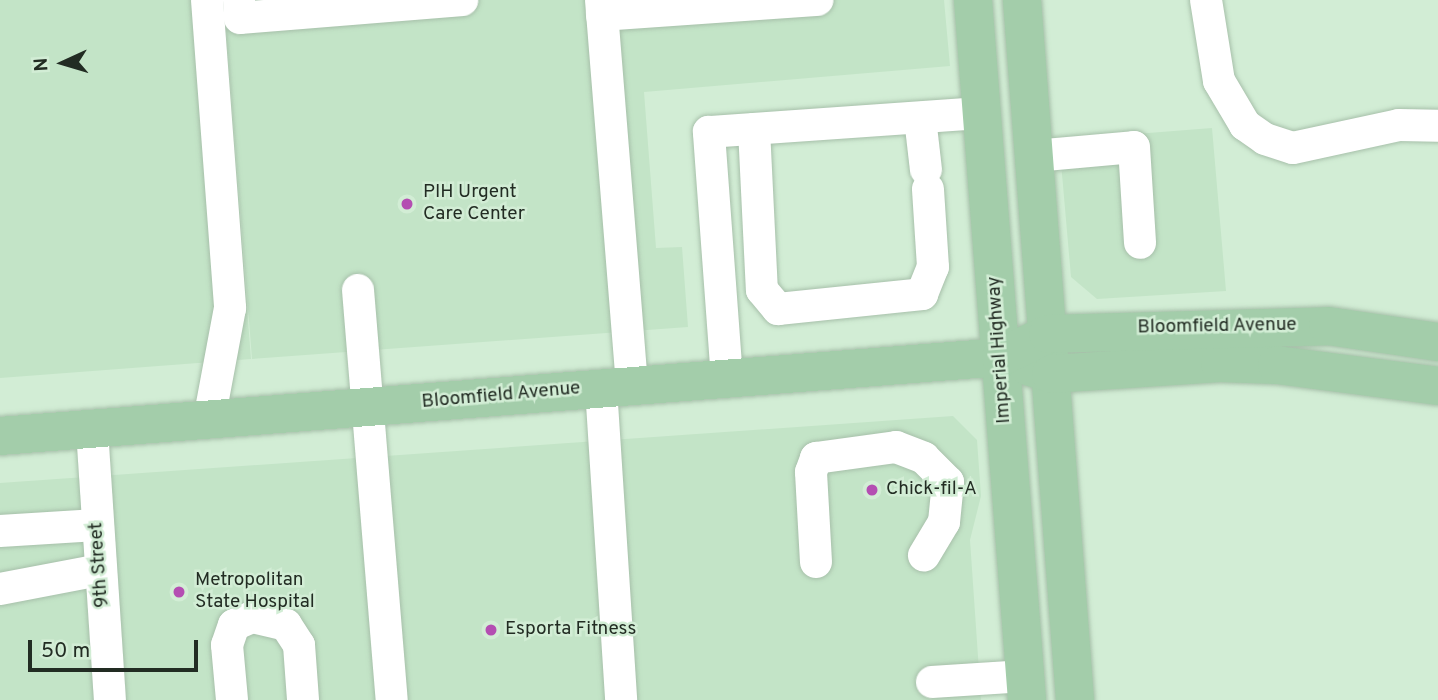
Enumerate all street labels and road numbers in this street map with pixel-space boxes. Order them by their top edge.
street label: Imperial Highway [983,276,1017,424]
street label: Bloomfield Avenue [1137,314,1297,340]
street label: Bloomfield Avenue [420,378,582,414]
street label: 9th Street [86,522,114,608]

